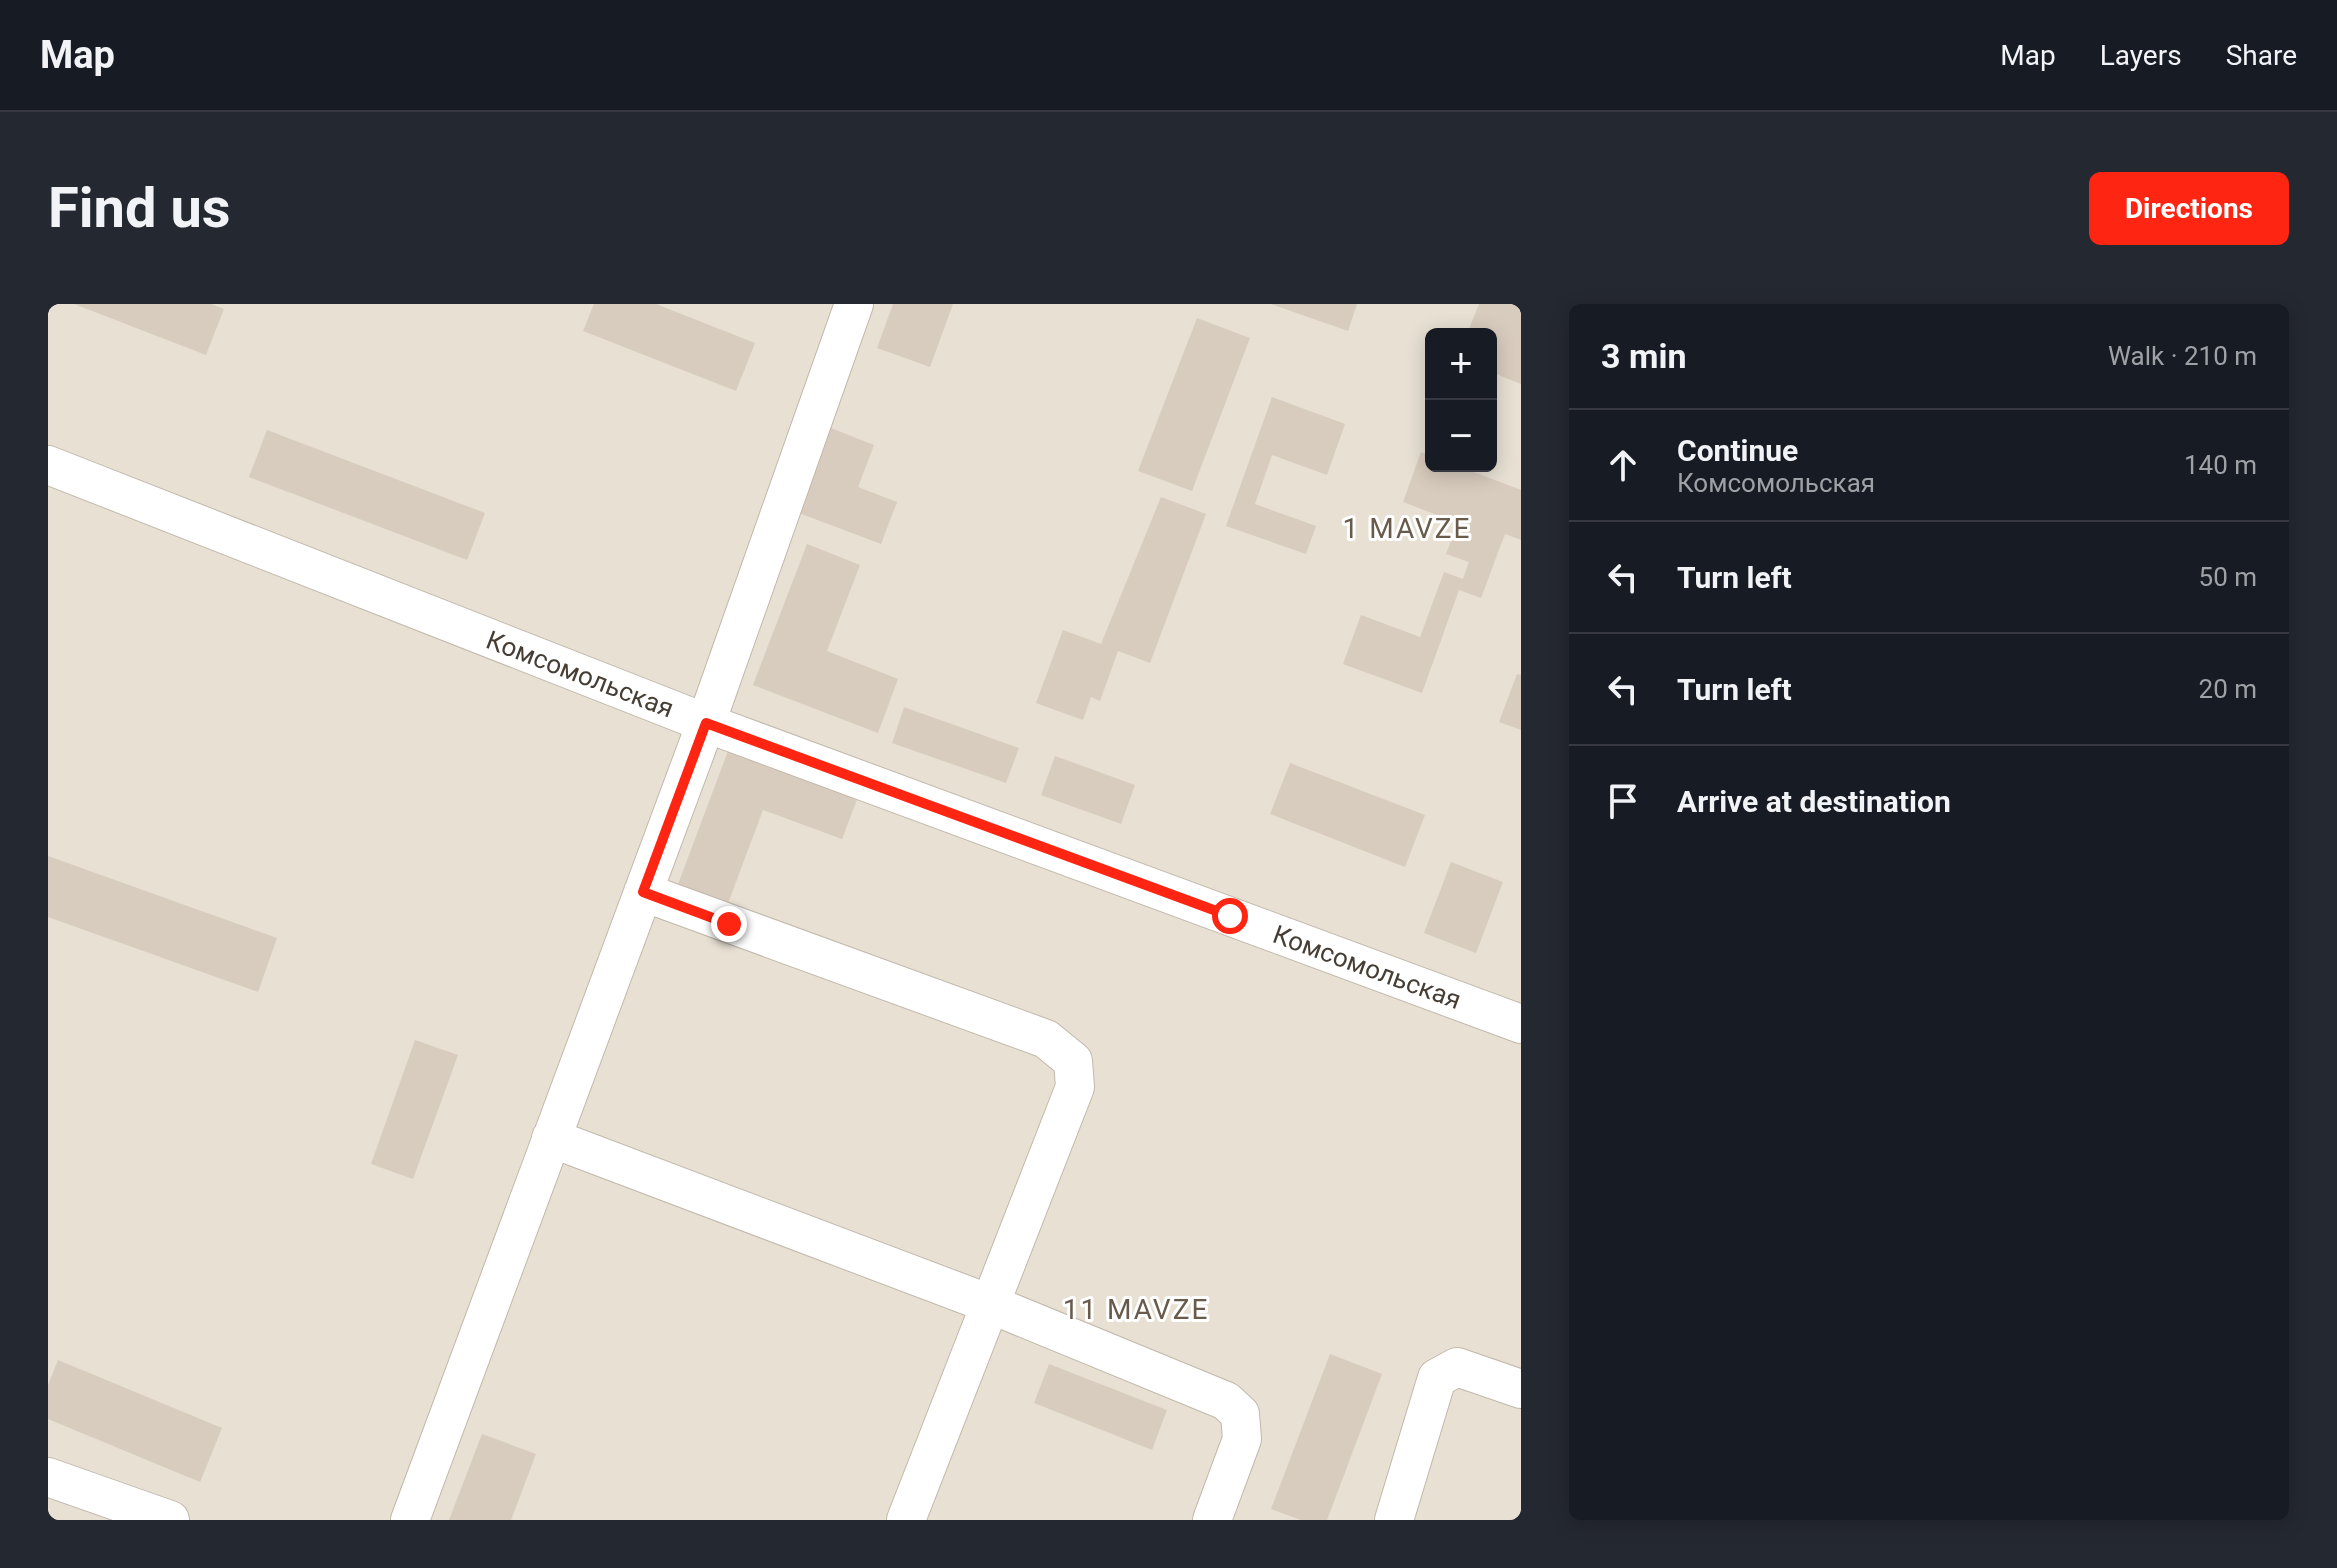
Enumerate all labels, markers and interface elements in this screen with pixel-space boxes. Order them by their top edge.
text: Map [40,33,115,77]
text: Map [2000,39,2056,72]
text: Layers [2100,39,2182,72]
text: Share [2226,39,2297,72]
button: Directions [2089,172,2289,245]
text: Find us [48,175,231,241]
map controls [1425,328,1497,472]
button: + [1425,328,1497,400]
text: 3 min [1601,336,1686,376]
text: Walk · 210 m [2108,341,2257,371]
button: − [1425,400,1497,472]
text: Continue [1677,433,1798,468]
icon: ahead [1601,443,1645,487]
text: 140 m [2184,450,2257,480]
text: Комсомольская [1677,468,1875,498]
district label: 1 MAVZE [1343,512,1471,545]
icon: left [1601,555,1645,599]
text: Turn left [1677,560,1792,595]
text: 50 m [2199,562,2257,592]
street label: Комсомольская [482,625,678,723]
icon: left [1601,667,1645,711]
text: Turn left [1677,672,1792,707]
text: 20 m [2199,674,2257,704]
icon: arrive [1601,779,1645,823]
text: Arrive at destination [1677,784,1951,819]
route start [1212,898,1248,934]
route end [711,906,747,942]
street label: Комсомольская [1269,919,1465,1015]
district label: 11 MAVZE [1063,1293,1209,1326]

